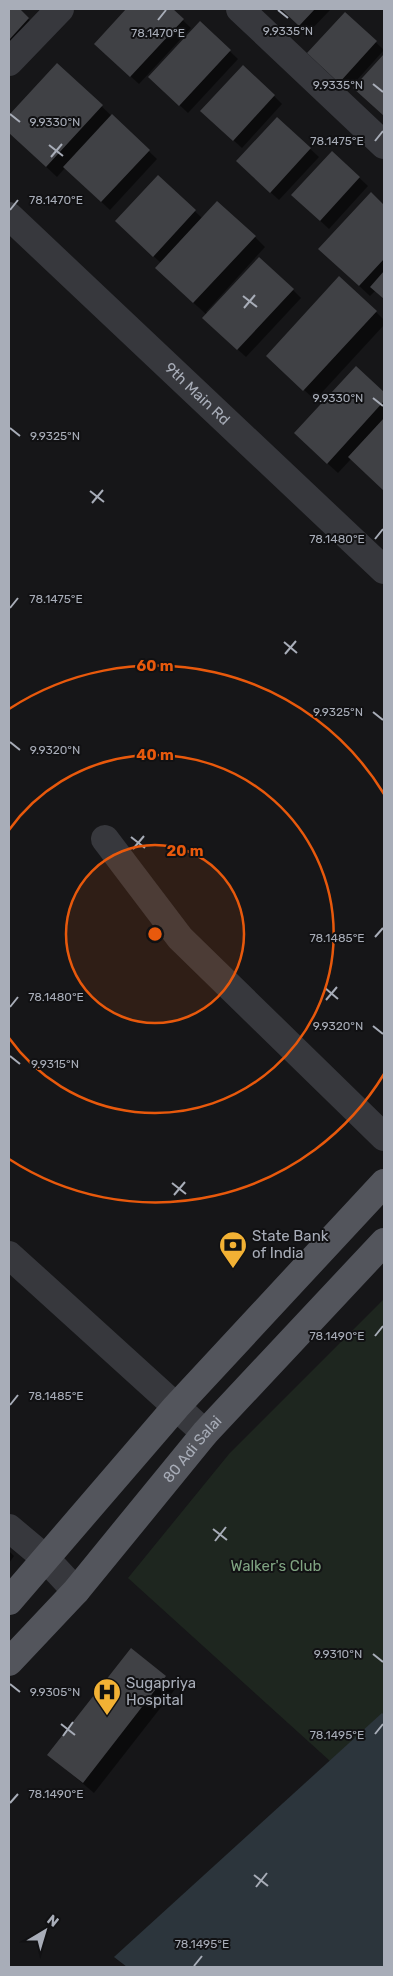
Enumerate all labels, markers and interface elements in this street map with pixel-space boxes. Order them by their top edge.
text: 9.9335°N [263,24,313,38]
text: 78.1470°E [131,26,185,40]
text: 9.9335°N [313,78,363,92]
text: 9.9330°N [30,115,80,129]
text: 78.1475°E [310,134,364,148]
text: 78.1470°E [29,193,83,207]
street label: 9th Main Rd [161,359,234,429]
text: 9.9330°N [313,391,363,405]
text: 9.9325°N [30,429,80,443]
text: 78.1480°E [309,532,365,546]
text: 78.1475°E [29,592,83,606]
text: 60 m [137,657,173,675]
text: 9.9325°N [313,705,363,719]
text: 9.9320°N [30,743,80,757]
text: 40 m [136,746,174,764]
text: 20 m [167,842,203,860]
centre of rings [146,925,164,943]
text: 78.1485°E [309,931,365,945]
text: 78.1480°E [28,990,84,1004]
text: 9.9320°N [313,1019,363,1033]
text: 9.9315°N [31,1057,79,1071]
place label: State Bank of India [252,1227,329,1262]
bank icon: State Bank of India [218,1230,248,1269]
text: 78.1490°E [309,1329,365,1343]
text: 78.1485°E [28,1389,84,1403]
street label: 80 Adi Salai [159,1412,225,1486]
park label: Walker's Club [231,1557,322,1575]
text: 9.9310°N [314,1647,362,1661]
place label: Sugapriya Hospital [126,1674,196,1709]
hospital icon: Sugapriya Hospital [92,1677,122,1716]
text: 9.9305°N [30,1685,80,1699]
text: 78.1495°E [310,1728,364,1742]
text: 78.1490°E [28,1787,84,1801]
north arrow [20,1906,70,1956]
text: N [43,1911,62,1931]
text: 78.1495°E [175,1937,229,1951]

